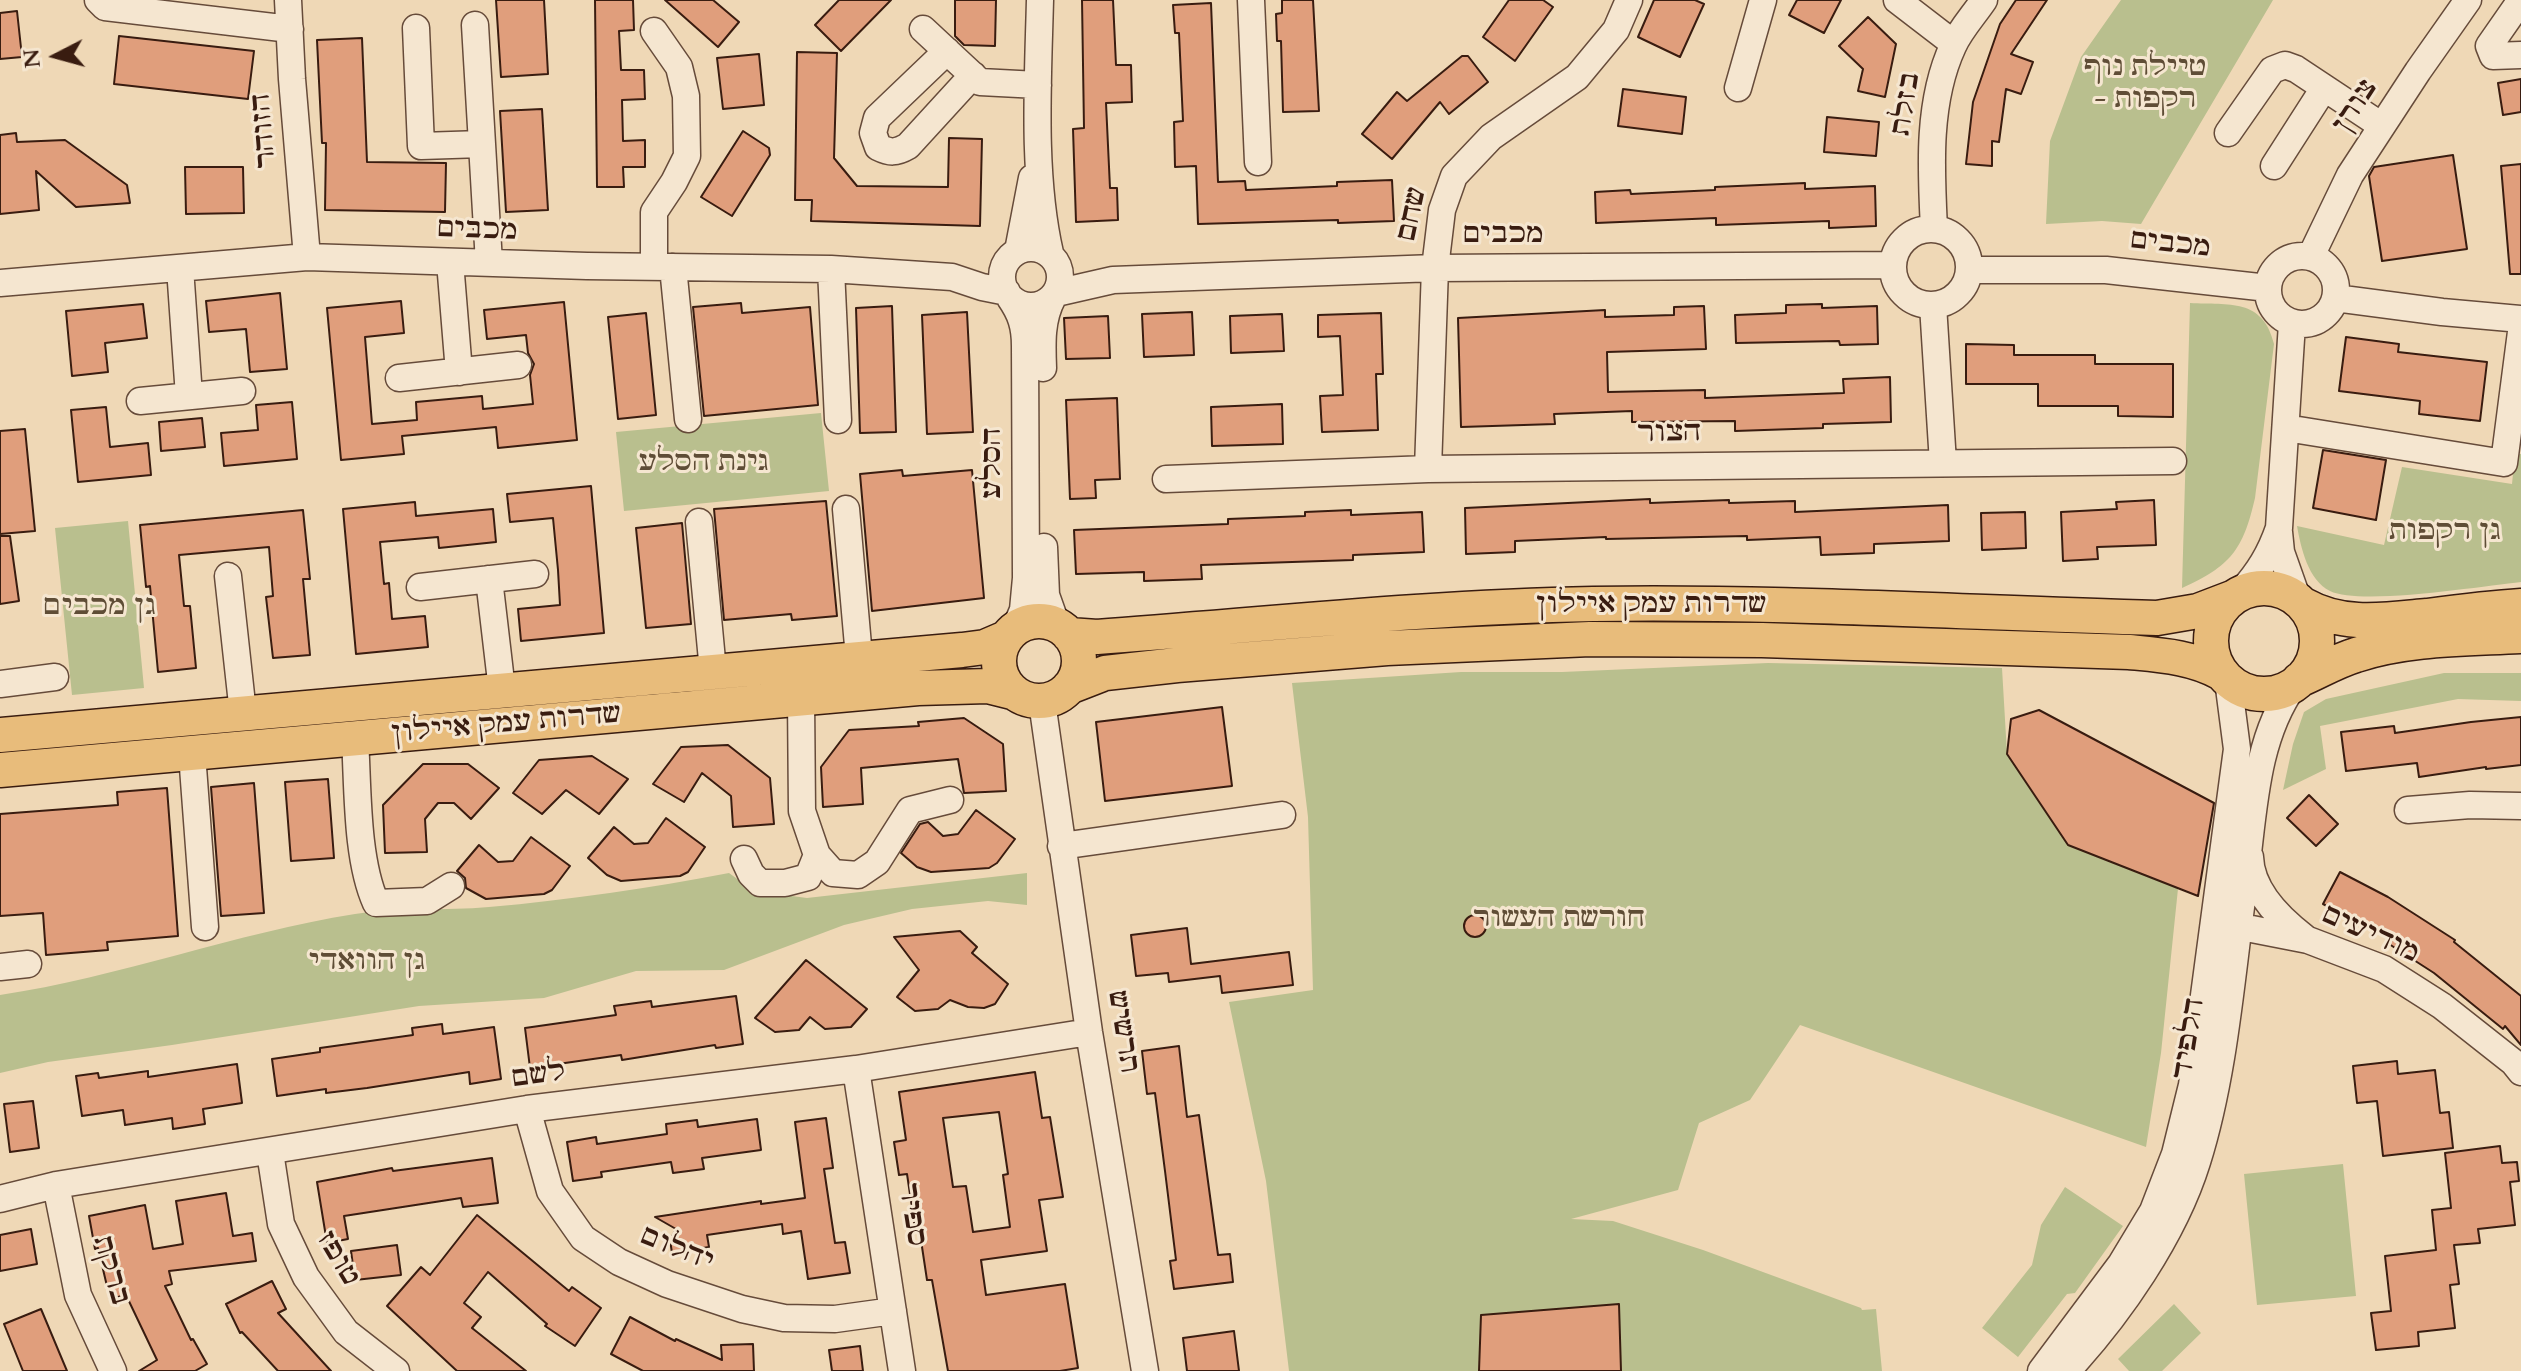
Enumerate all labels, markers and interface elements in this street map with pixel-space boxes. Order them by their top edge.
north arrow [16,16,96,96]
text: N [16,47,48,70]
park label: טיילת נוף - רקפות [2083,52,2207,118]
street label: בזלת [1885,70,1929,138]
street label: צורן [2326,74,2386,140]
street label: הזוהר [245,92,285,170]
street label: שחם [1391,184,1435,244]
street label: מכבים [435,213,519,249]
street label: מכבים [1462,219,1544,253]
street label: מכבים [2127,224,2213,266]
street label: הצור [1636,417,1702,451]
street label: הסלע [977,427,1011,499]
park label: גינת הסלע [639,447,769,481]
park label: גן רקפות [2389,516,2501,550]
street label: שדרות עמק איילון [1536,589,1766,623]
park label: גן מכבים [44,591,156,625]
street label: שדרות עמק איילון [390,698,622,752]
street label: מודיעים [2315,898,2425,972]
park label: חורשת העשור [1473,903,1645,937]
park label: גן הוואדי [309,946,425,980]
street label: תרשיש [1099,989,1145,1075]
street label: הלפיד [2167,996,2213,1082]
street label: לשם [510,1056,568,1096]
street label: ספיר [889,1181,933,1249]
street label: יהלום [636,1220,718,1280]
street label: טופז [308,1226,366,1292]
street label: ברקת [84,1232,136,1310]

